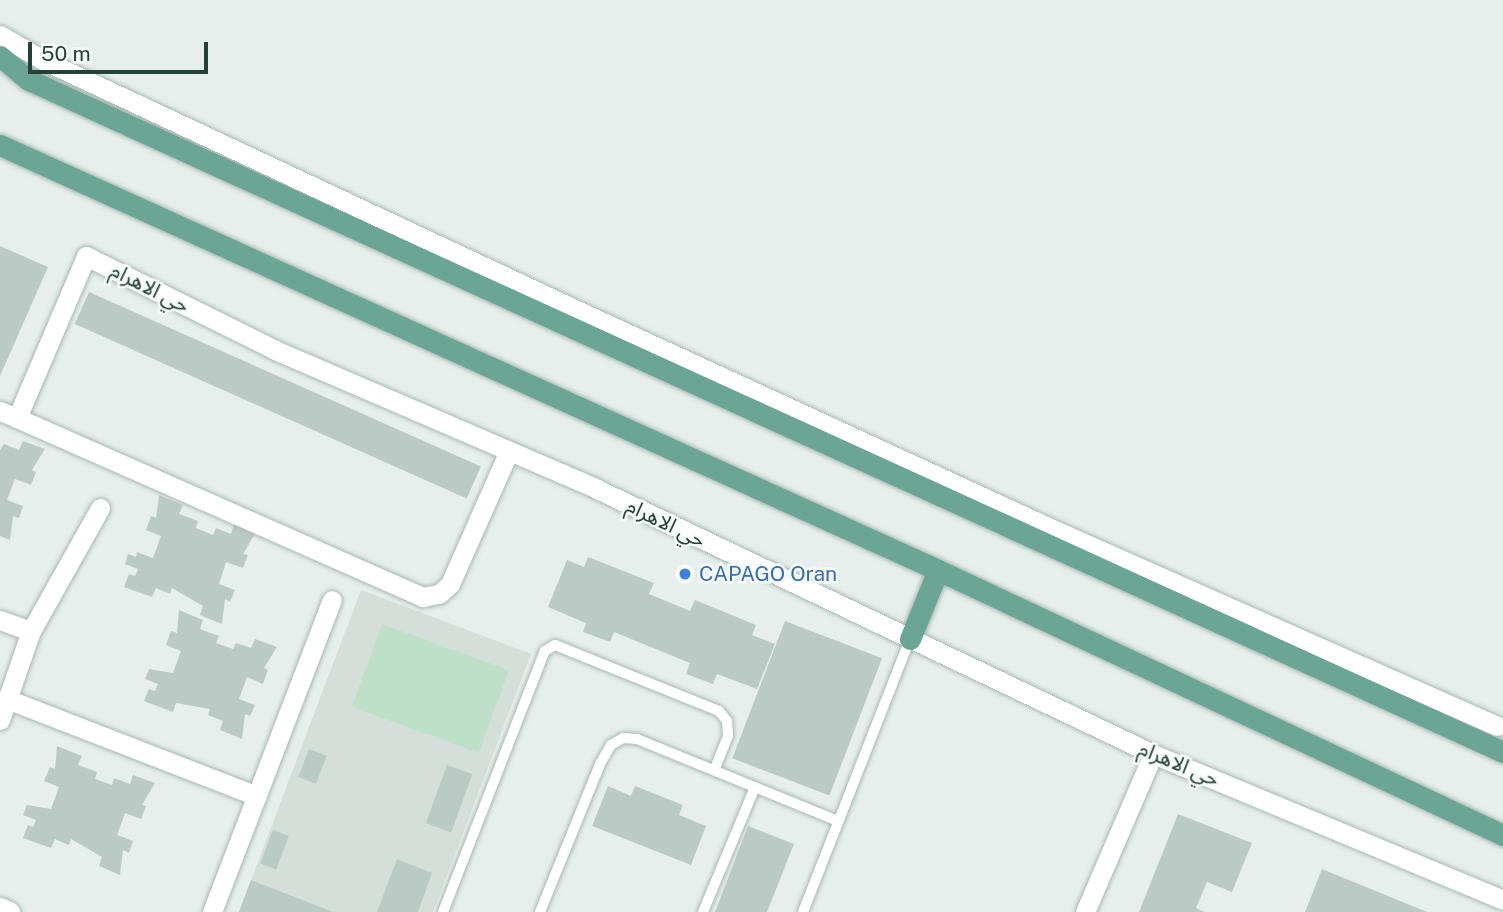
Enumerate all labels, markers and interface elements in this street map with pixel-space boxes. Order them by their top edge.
scale bar [32,28,212,72]
text: 50 m [41,41,91,66]
street label: حي الاهرام [106,257,194,319]
street label: حي الاهرام [622,493,710,553]
place label: CAPAGO Oran [699,561,837,587]
marker: CAPAGO Oran [677,566,693,582]
street label: حي الاهرام [1135,736,1223,792]

